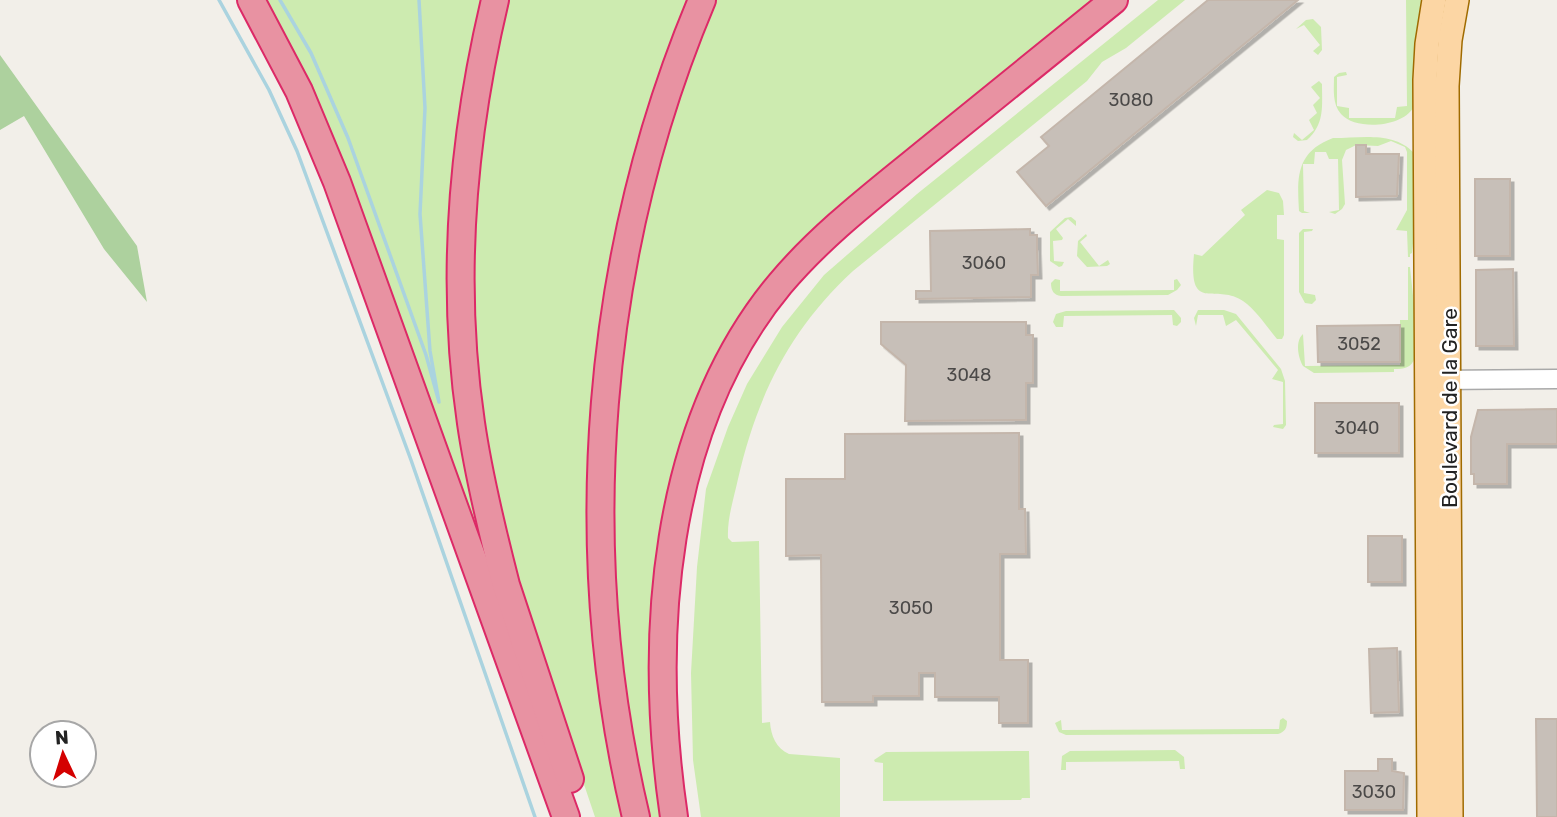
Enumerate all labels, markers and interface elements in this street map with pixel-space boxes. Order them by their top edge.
house number: 3080 [1108,89,1154,111]
house number: 3060 [962,252,1006,274]
street label: Boulevard de la Gare [1437,308,1462,508]
house number: 3052 [1337,333,1381,355]
house number: 3048 [947,364,991,386]
house number: 3040 [1335,417,1379,439]
house number: 3050 [889,597,933,619]
north arrow [28,719,98,789]
text: N [54,726,69,749]
house number: 3030 [1352,781,1396,803]

